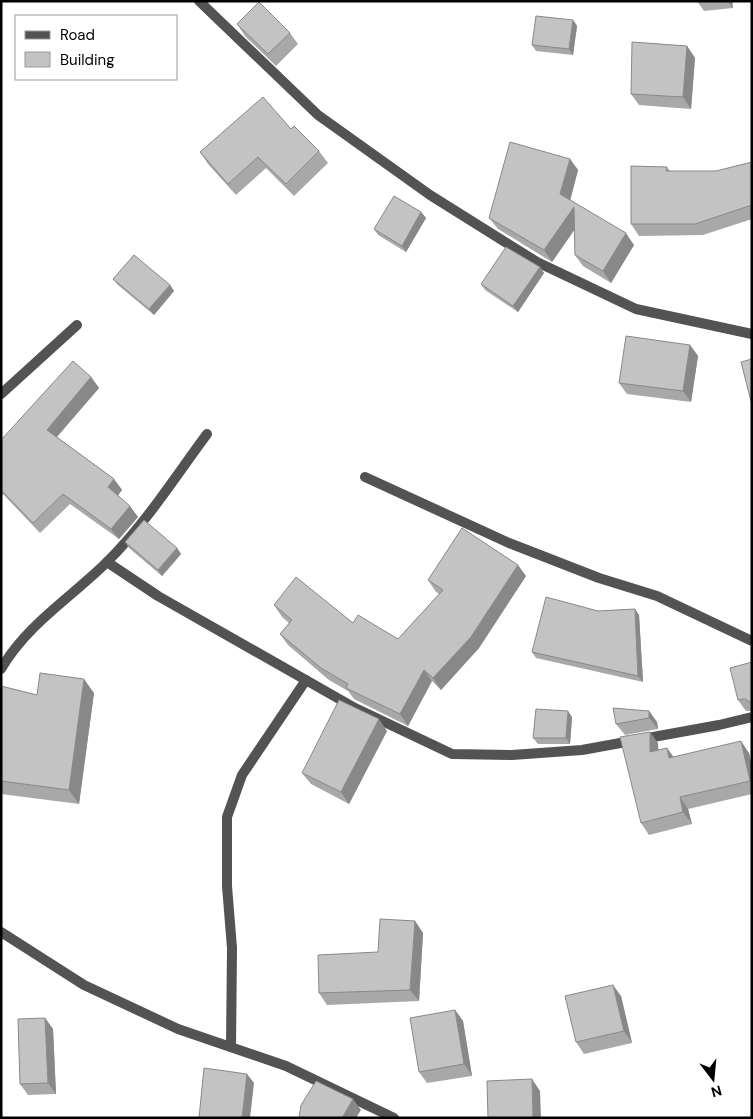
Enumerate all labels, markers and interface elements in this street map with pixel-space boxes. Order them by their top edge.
legend [15,15,178,80]
text: Road [60,25,95,45]
text: Building [60,50,115,70]
north arrow [688,1054,738,1104]
text: N [709,1081,724,1102]

